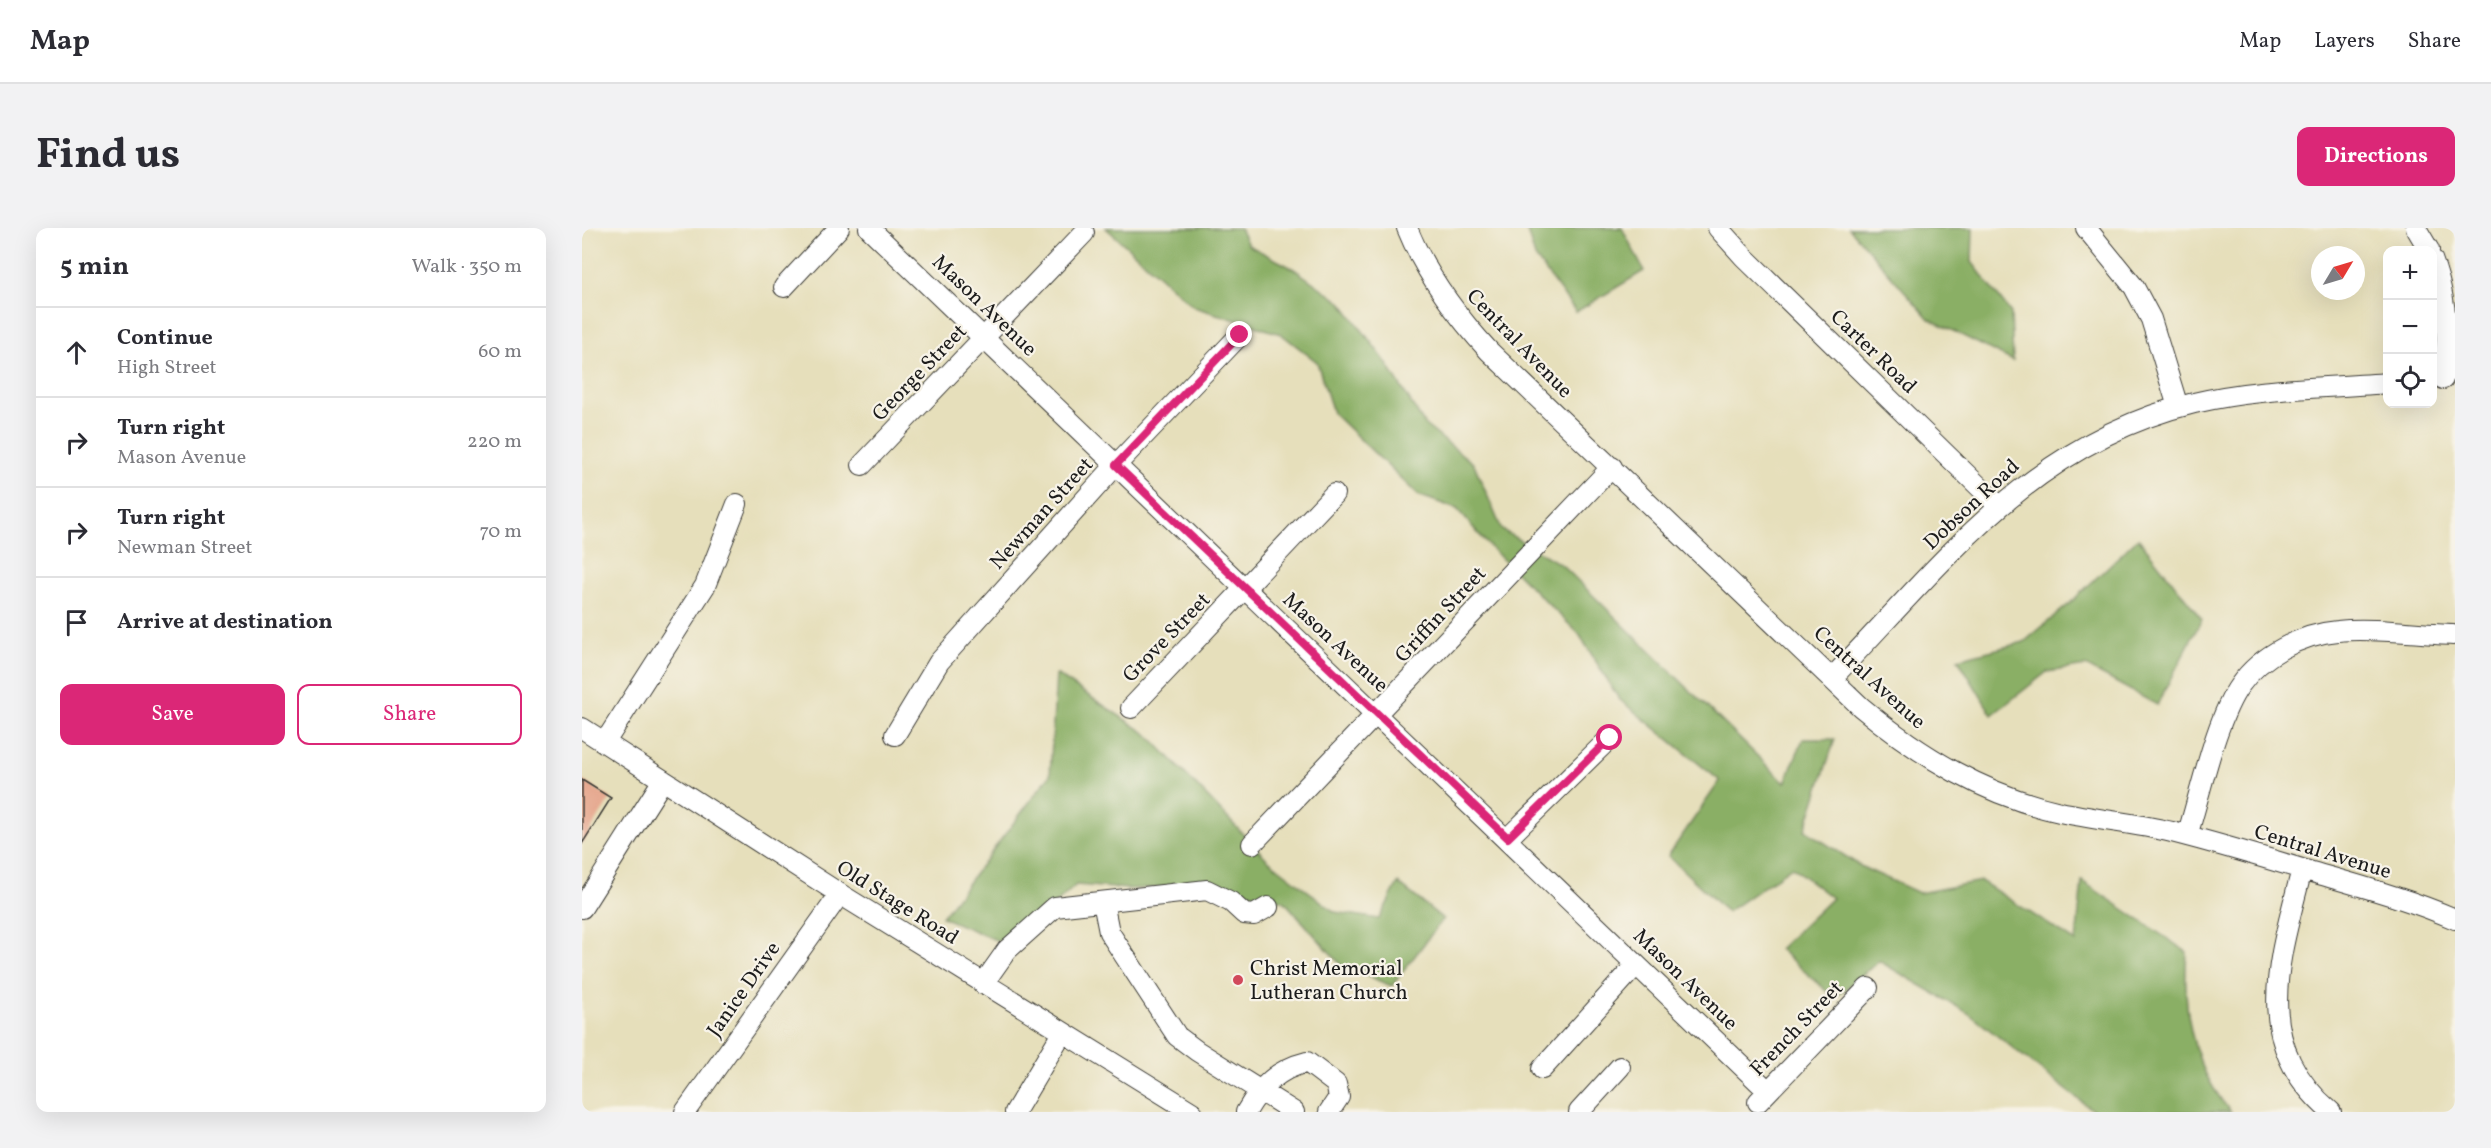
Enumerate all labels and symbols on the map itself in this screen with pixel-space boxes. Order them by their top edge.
north arrow [2311,246,2365,300]
street label: Mason Avenue [925,249,1043,364]
street label: Central Avenue [1459,283,1579,405]
street label: Carter Road [1823,303,1923,401]
street label: George Street [866,318,974,428]
route end [1226,321,1252,347]
street label: Newman Street [984,451,1101,577]
street label: Dobson Road [1917,453,2027,557]
street label: Griffin Street [1389,560,1493,670]
street label: Mason Avenue [1275,586,1394,700]
street label: Grove Street [1117,587,1218,690]
street label: Central Avenue [1807,620,1931,736]
route start [1596,724,1622,750]
street label: Central Avenue [2250,818,2395,887]
street label: Old Stage Road [830,854,964,953]
street label: Mason Avenue [1626,923,1744,1038]
street label: Janice Drive [700,936,788,1044]
place label: Christ Memorial Lutheran Church [1250,955,1408,1008]
marker: Christ Memorial Lutheran Church [1231,973,1245,987]
street label: French Street [1744,975,1850,1083]

